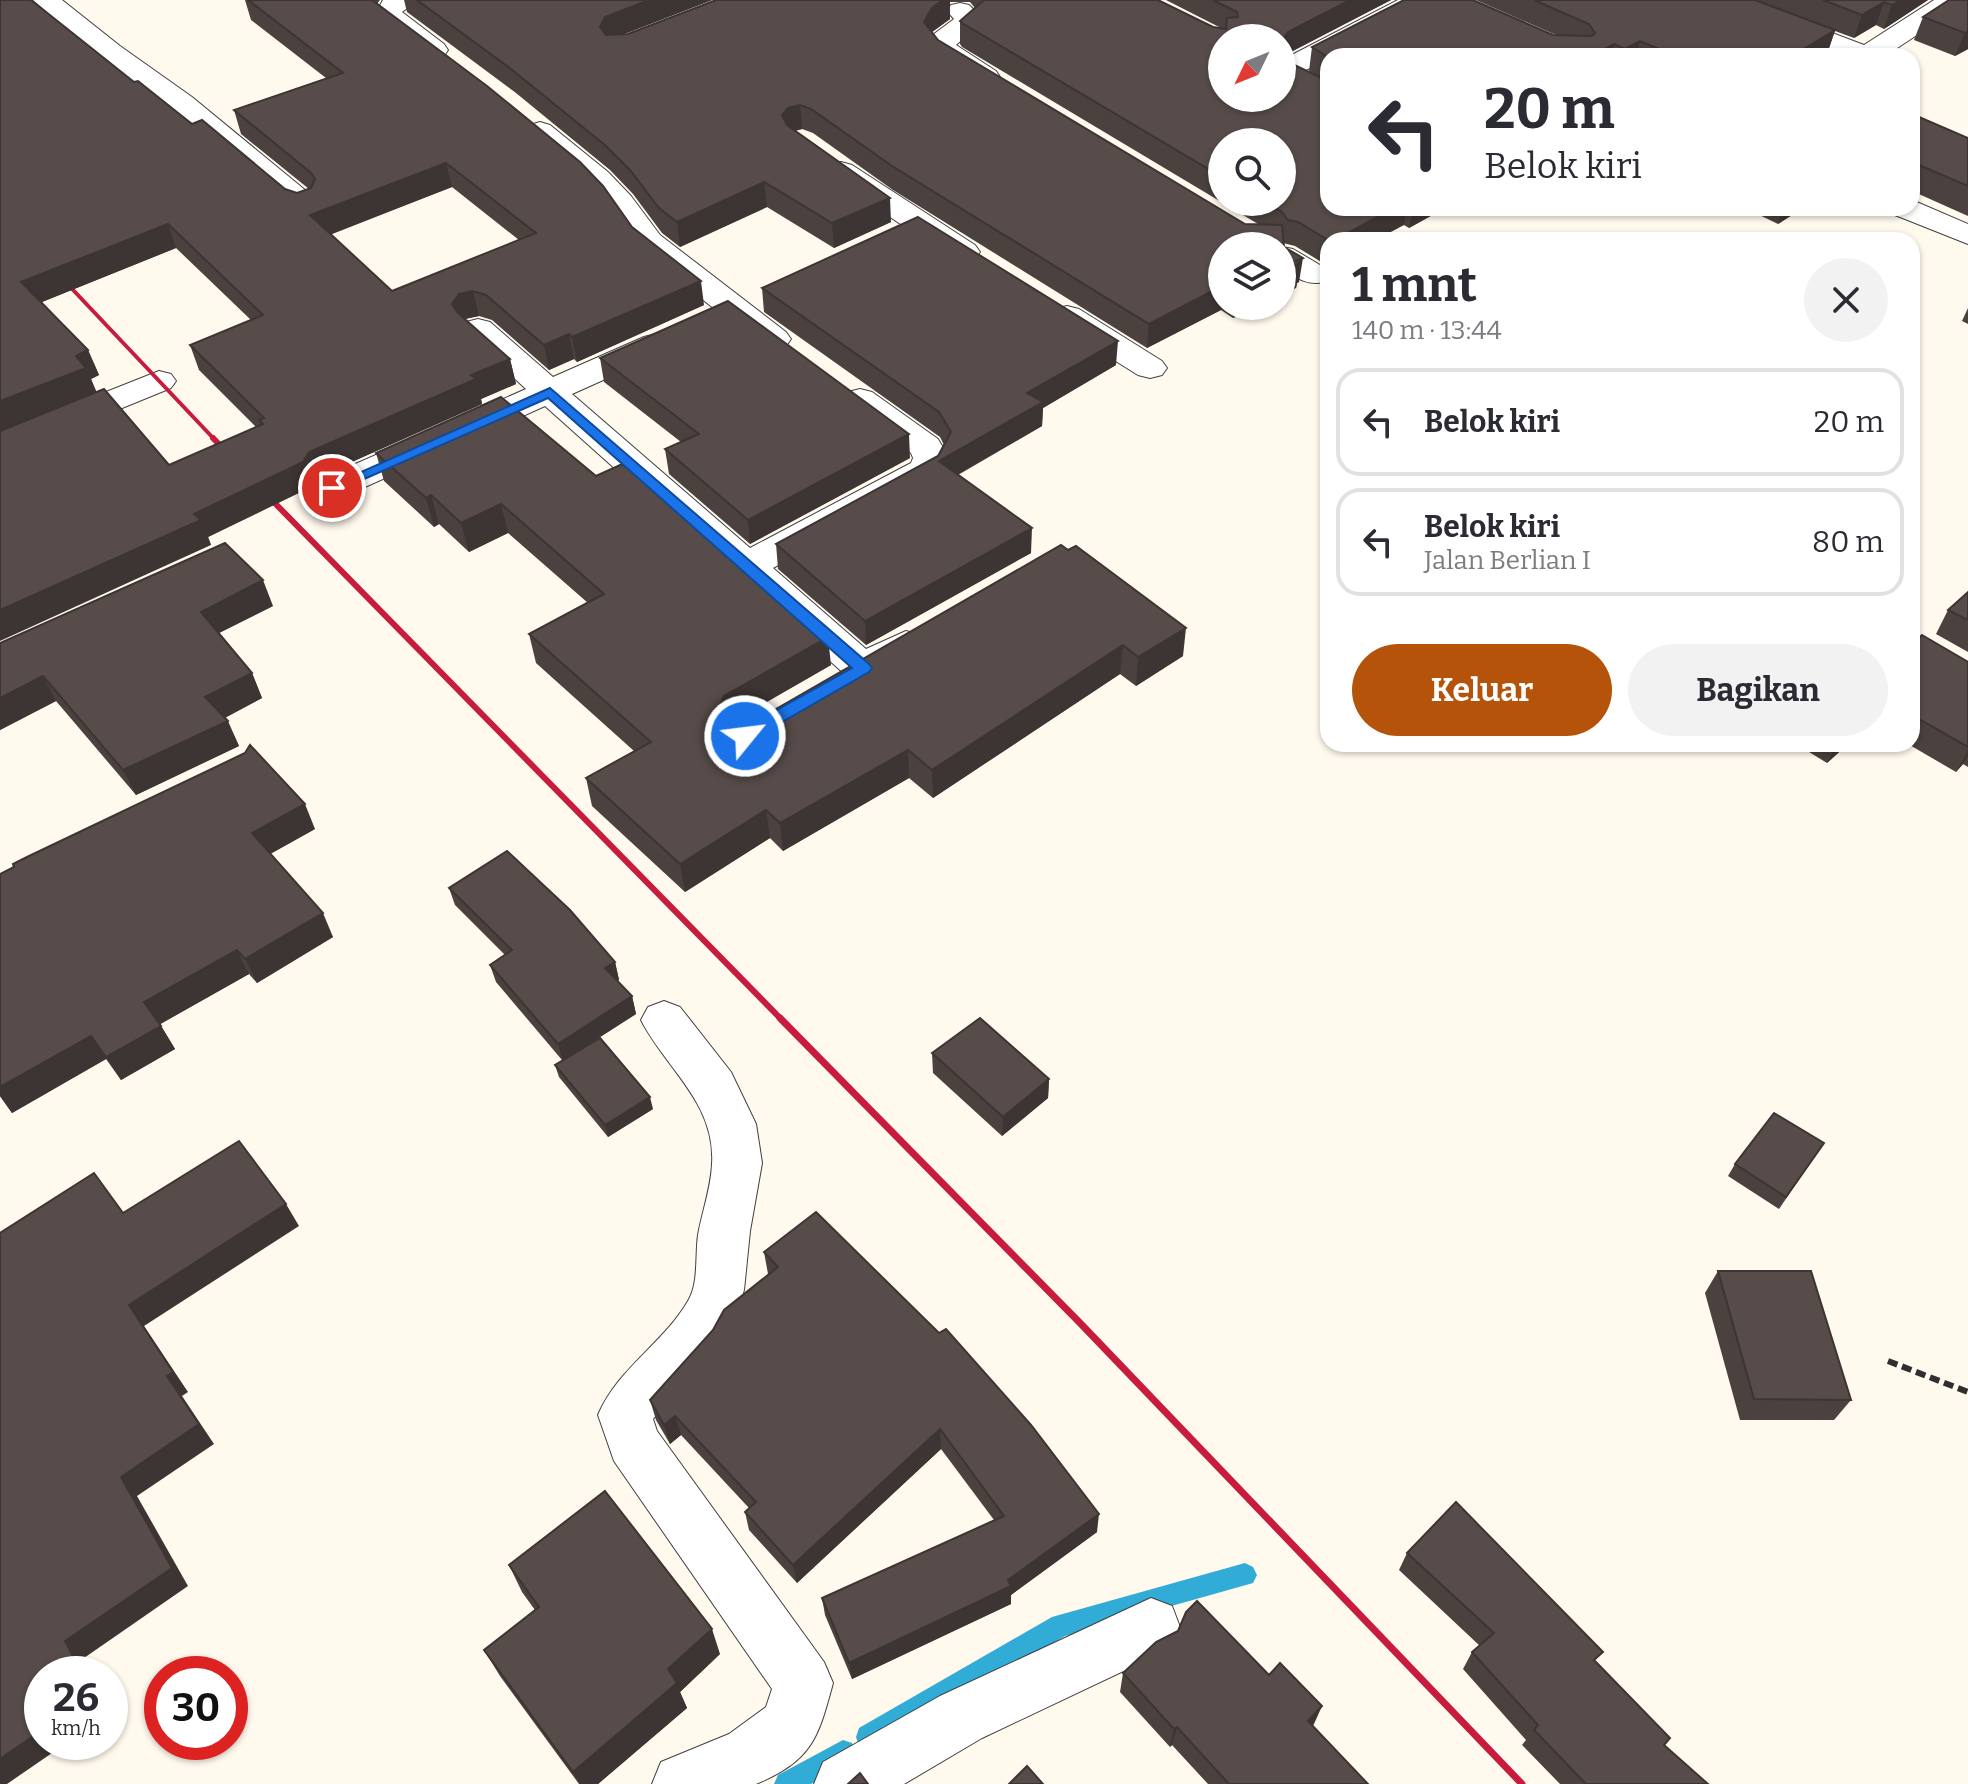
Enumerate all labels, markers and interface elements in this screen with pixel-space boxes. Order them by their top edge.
north arrow [1208,24,1296,112]
map controls [1208,24,1296,320]
text: 20 m [1484,76,1615,143]
icon: left [1352,80,1456,184]
button: search [1208,128,1296,216]
text: Belok kiri [1484,144,1642,188]
button: layers [1208,232,1296,320]
text: 1 mnt [1352,256,1477,314]
button: close [1804,258,1888,342]
text: 140 m · 13:44 [1352,315,1502,346]
icon: left [1356,400,1400,444]
text: Belok kiri [1424,404,1560,440]
text: 20 m [1814,404,1884,440]
pin [298,454,366,522]
icon: arrive [310,466,354,510]
text: Belok kiri [1424,509,1560,545]
icon: left [1356,520,1400,564]
text: 80 m [1812,524,1884,560]
text: Jalan Berlian I [1424,545,1591,576]
button: Keluar [1352,644,1612,736]
button: Bagikan [1628,644,1888,736]
position arrow [703,694,787,778]
speed limit sign: 30 [144,1656,248,1760]
text: 26 [53,1674,99,1722]
text: km/h [51,1716,101,1740]

